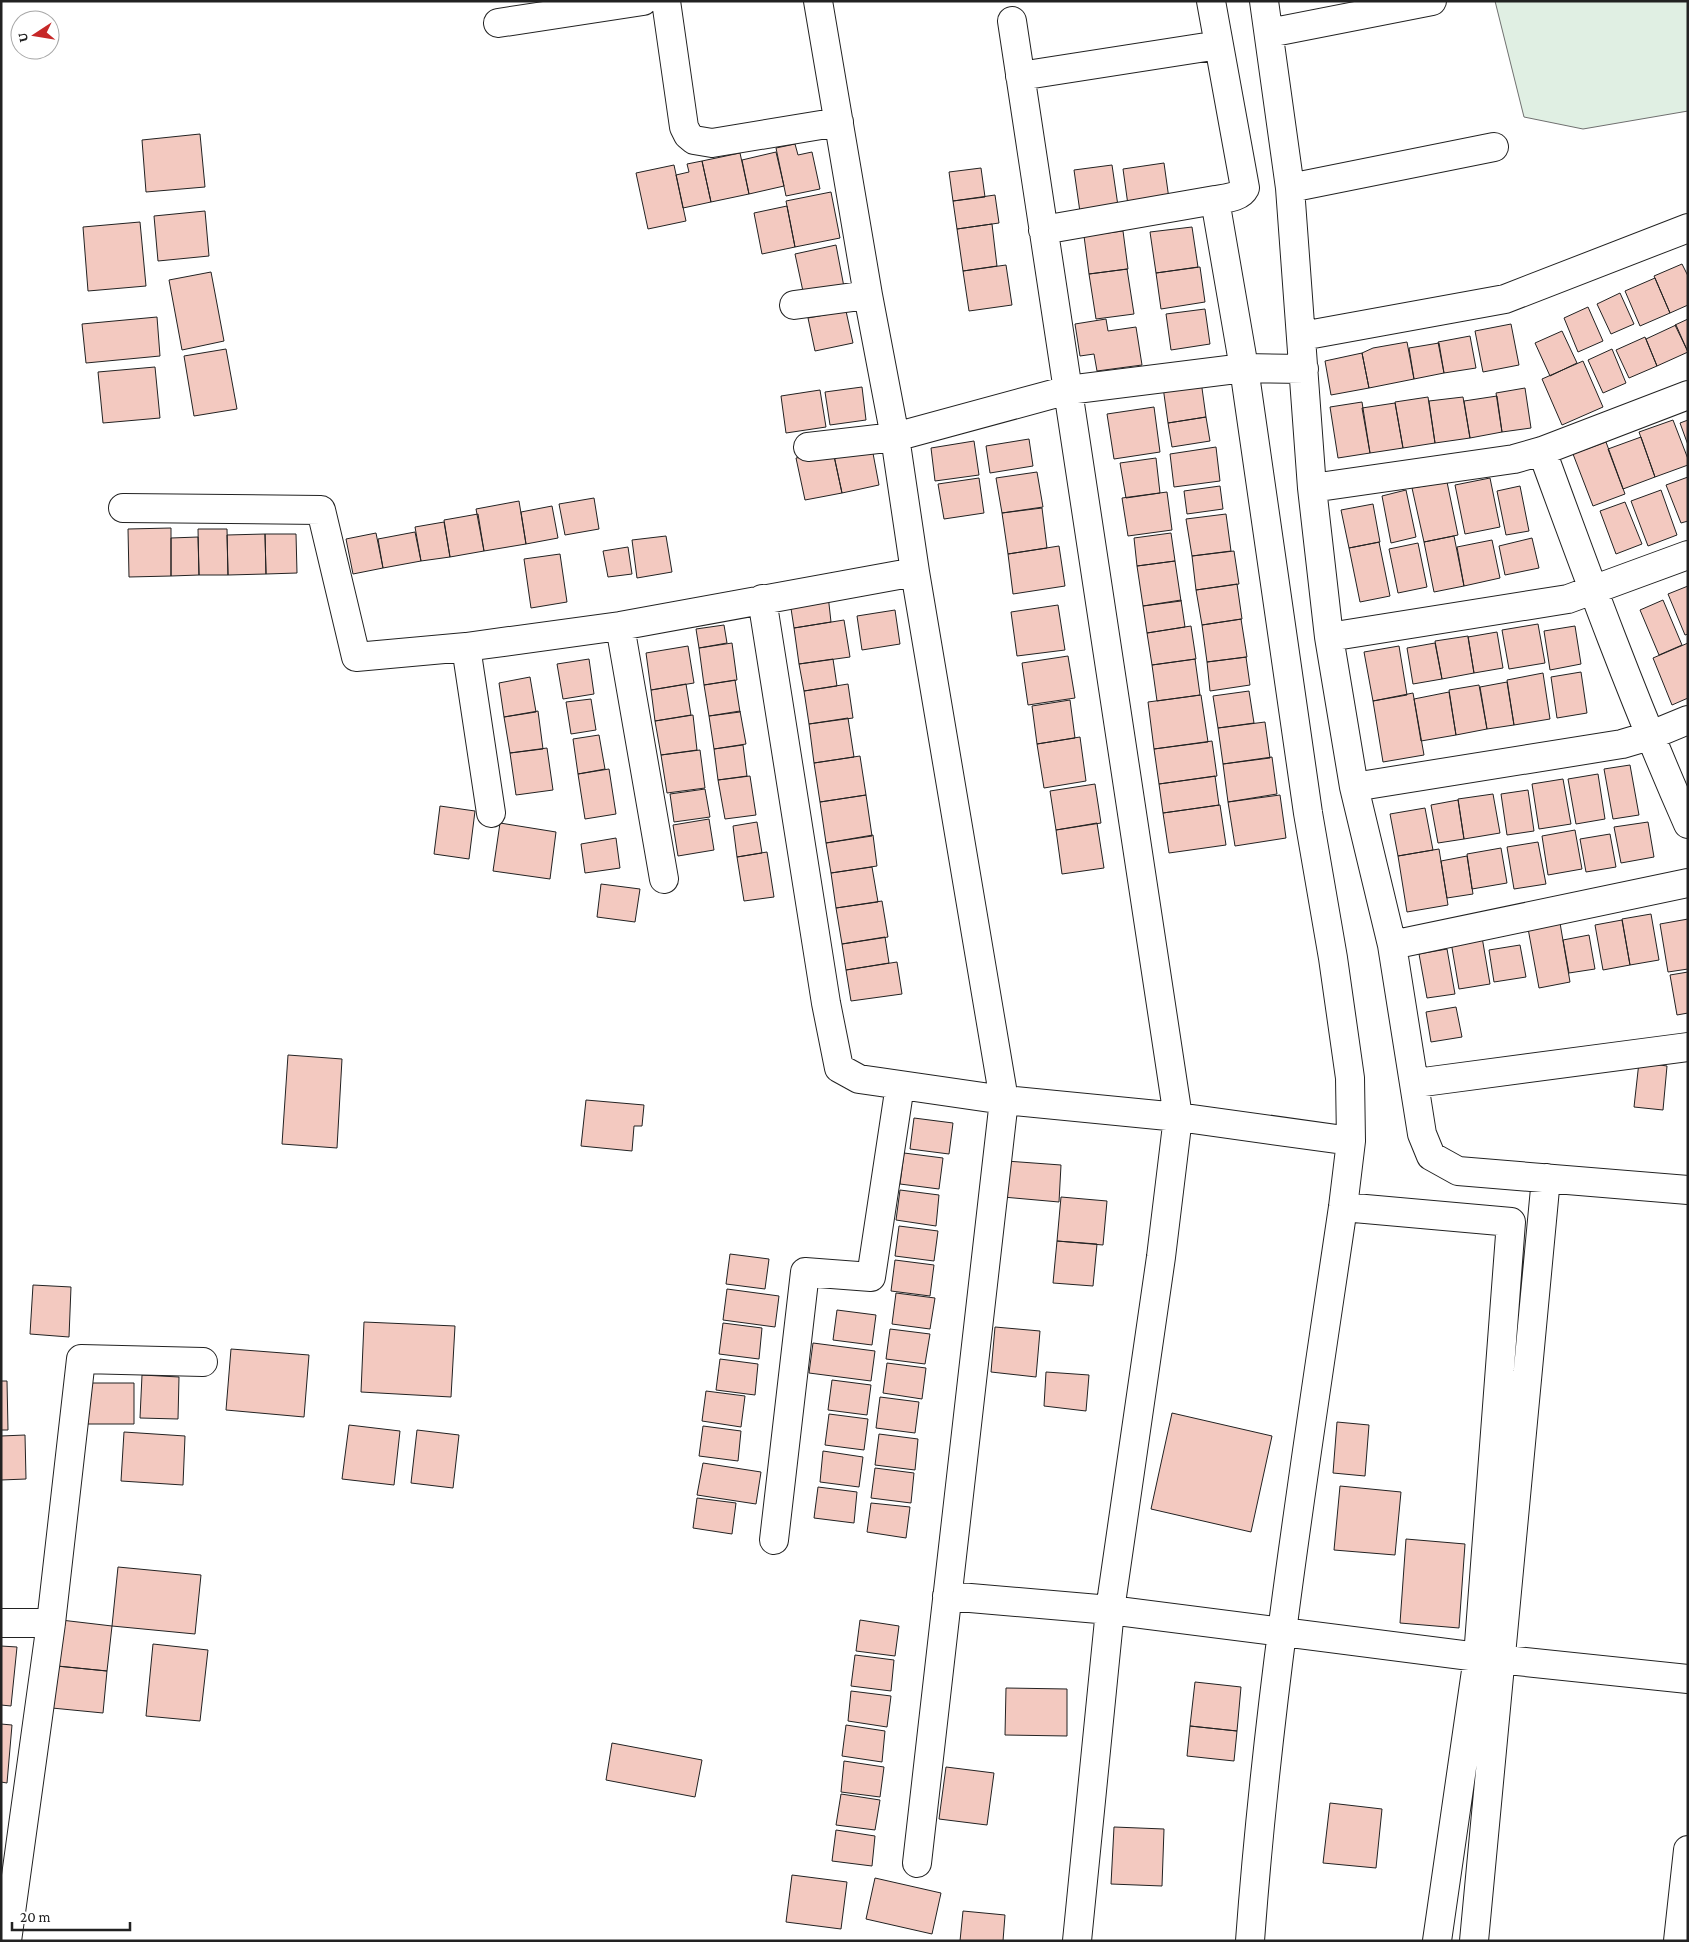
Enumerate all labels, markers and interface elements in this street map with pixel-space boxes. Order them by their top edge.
north arrow [10,10,60,60]
text: U [13,31,31,44]
scale bar [12,1900,130,1932]
text: 20 m [20,1909,51,1925]

